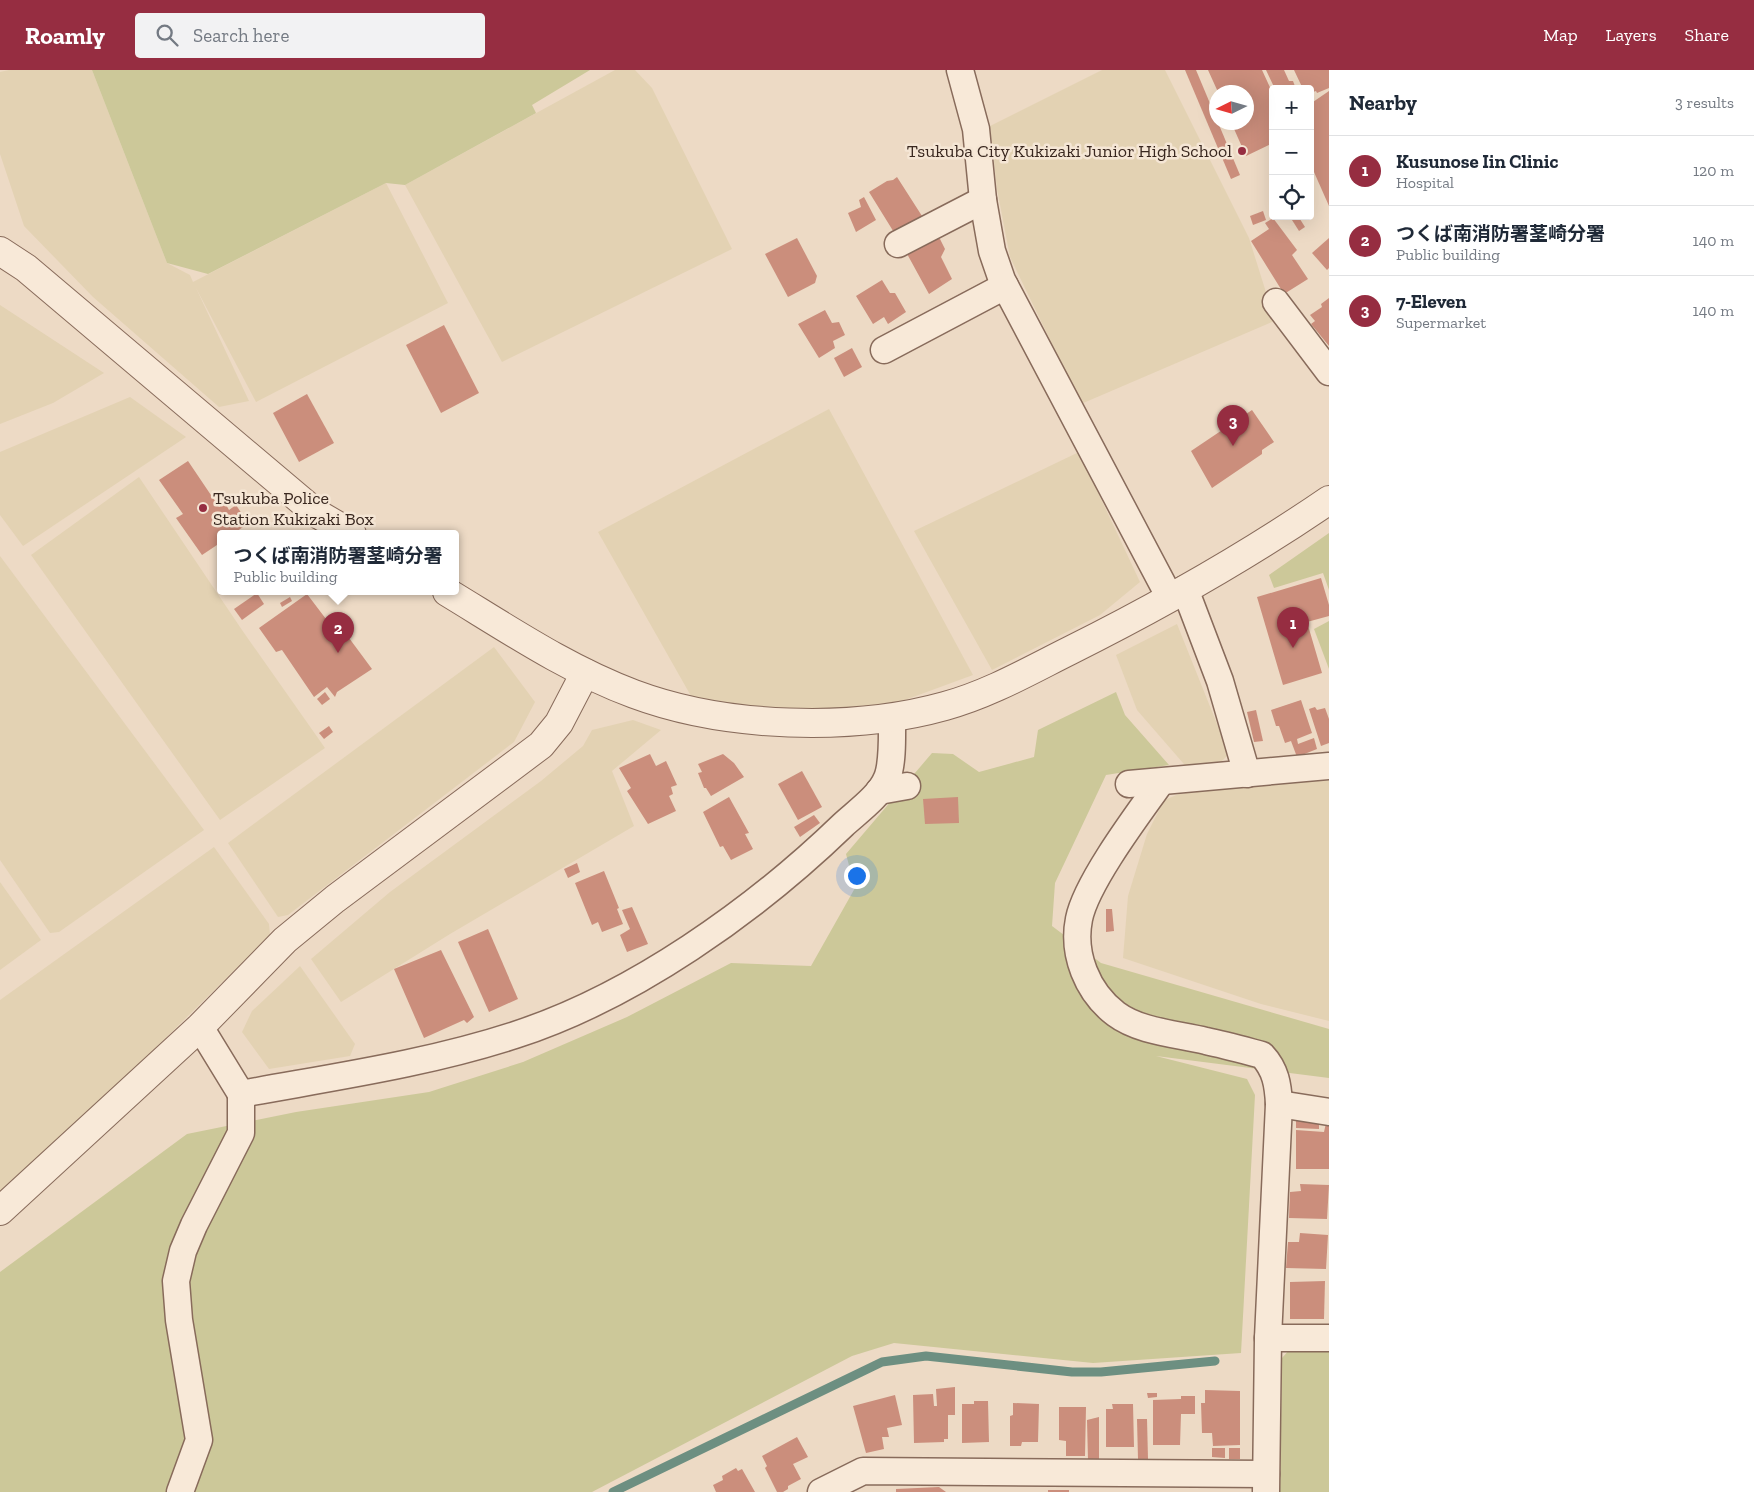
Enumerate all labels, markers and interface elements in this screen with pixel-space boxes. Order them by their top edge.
search box [135,13,485,58]
text: Roamly [25,21,105,50]
icon: search [153,21,181,49]
text: Search here [193,24,289,47]
text: Map [1543,24,1578,46]
text: Layers [1606,24,1657,46]
text: Share [1685,24,1729,46]
north arrow [1209,85,1254,130]
map controls [1269,85,1314,220]
button: + [1269,85,1314,130]
text: Nearby [1349,90,1417,115]
text: 3 results [1675,93,1734,112]
button: − [1269,130,1314,175]
place label: Tsukuba City Kukizaki Junior High School [907,140,1232,162]
marker: Tsukuba City Kukizaki Junior High School [1236,145,1248,157]
text: Kusunose Iin Clinic [1396,150,1558,173]
text: 1 [1362,161,1368,180]
text: 120 m [1693,161,1734,180]
text: Hospital [1396,173,1454,192]
button: locate [1269,175,1314,220]
text: つくば南消防署茎崎分署 [1396,222,1605,245]
text: 2 [1361,231,1369,250]
text: 140 m [1693,231,1734,250]
text: Public building [1396,245,1500,264]
text: 7-Eleven [1396,290,1467,313]
text: 3 [1361,301,1369,320]
text: 140 m [1693,301,1734,320]
text: Supermarket [1396,313,1486,332]
pin: 3 [1217,405,1249,446]
place label: Tsukuba Police Station Kukizaki Box [213,487,374,530]
marker: Tsukuba Police Station Kukizaki Box [197,502,209,514]
popup [217,530,459,595]
text: つくば南消防署茎崎分署 [233,544,443,567]
text: Public building [233,567,337,586]
pin: 1 [1277,607,1309,648]
pin: 2 [322,612,354,653]
your location [844,863,870,889]

